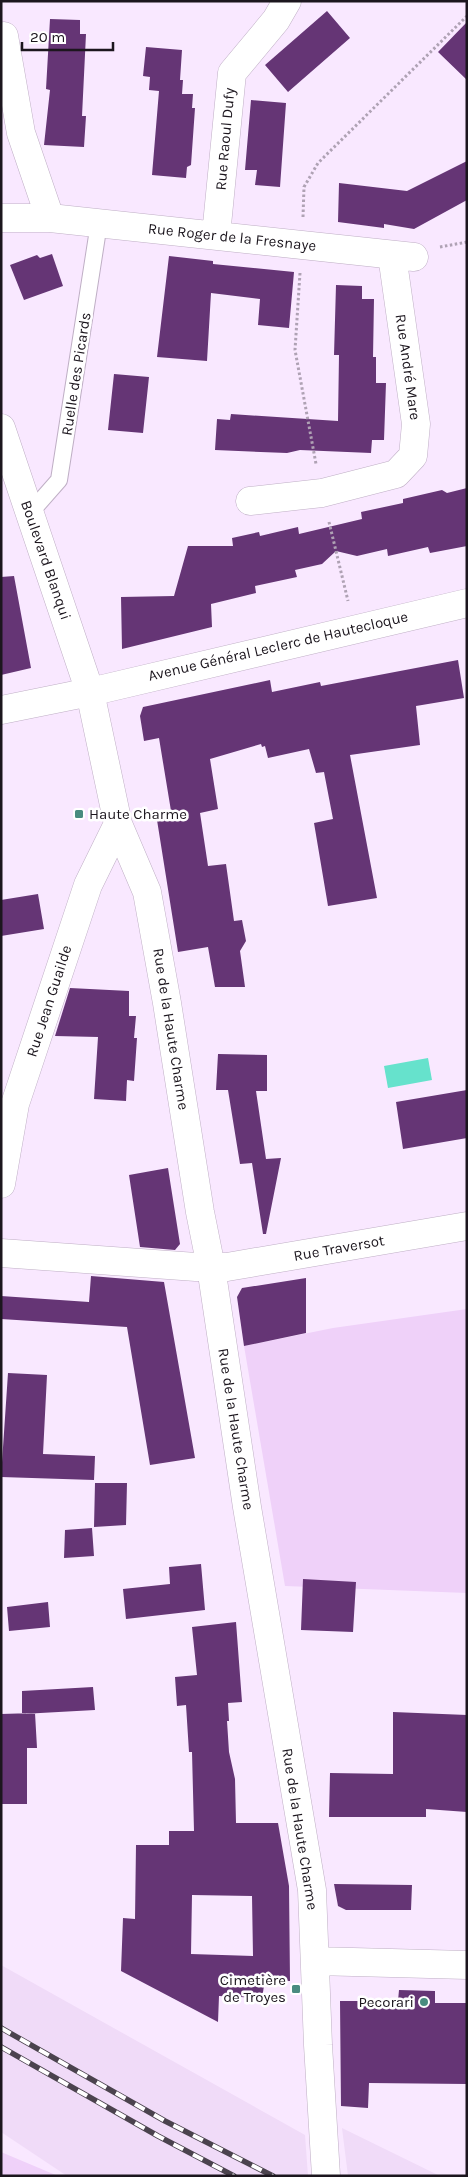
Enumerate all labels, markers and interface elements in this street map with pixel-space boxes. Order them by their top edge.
scale bar [22,20,114,52]
text: 20 m [30,28,65,46]
street label: Rue Raoul Dufy [212,87,238,191]
street label: Rue Roger de la Fresnaye [147,219,317,255]
street label: Ruelle des Picards [57,311,95,437]
street label: Rue André Mare [392,313,424,421]
street label: Boulevard Blanqui [17,498,75,622]
street label: Avenue Général Leclerc de Hautecloque [146,607,410,685]
place label: Haute Charme [89,805,187,823]
marker: Haute Charme [73,808,85,820]
street label: Rue Jean Guailde [22,943,76,1059]
street label: Rue de la Haute Charme [149,947,193,1111]
street label: Rue Traversot [292,1231,386,1265]
street label: Rue de la Haute Charme [214,1347,258,1511]
street label: Rue de la Haute Charme [278,1747,322,1911]
place label: Cimetière de Troyes [220,1971,286,2006]
marker: Cimetière de Troyes [290,1983,302,1995]
place label: Pecorari [358,1993,414,2011]
marker: Pecorari [418,1996,430,2008]

